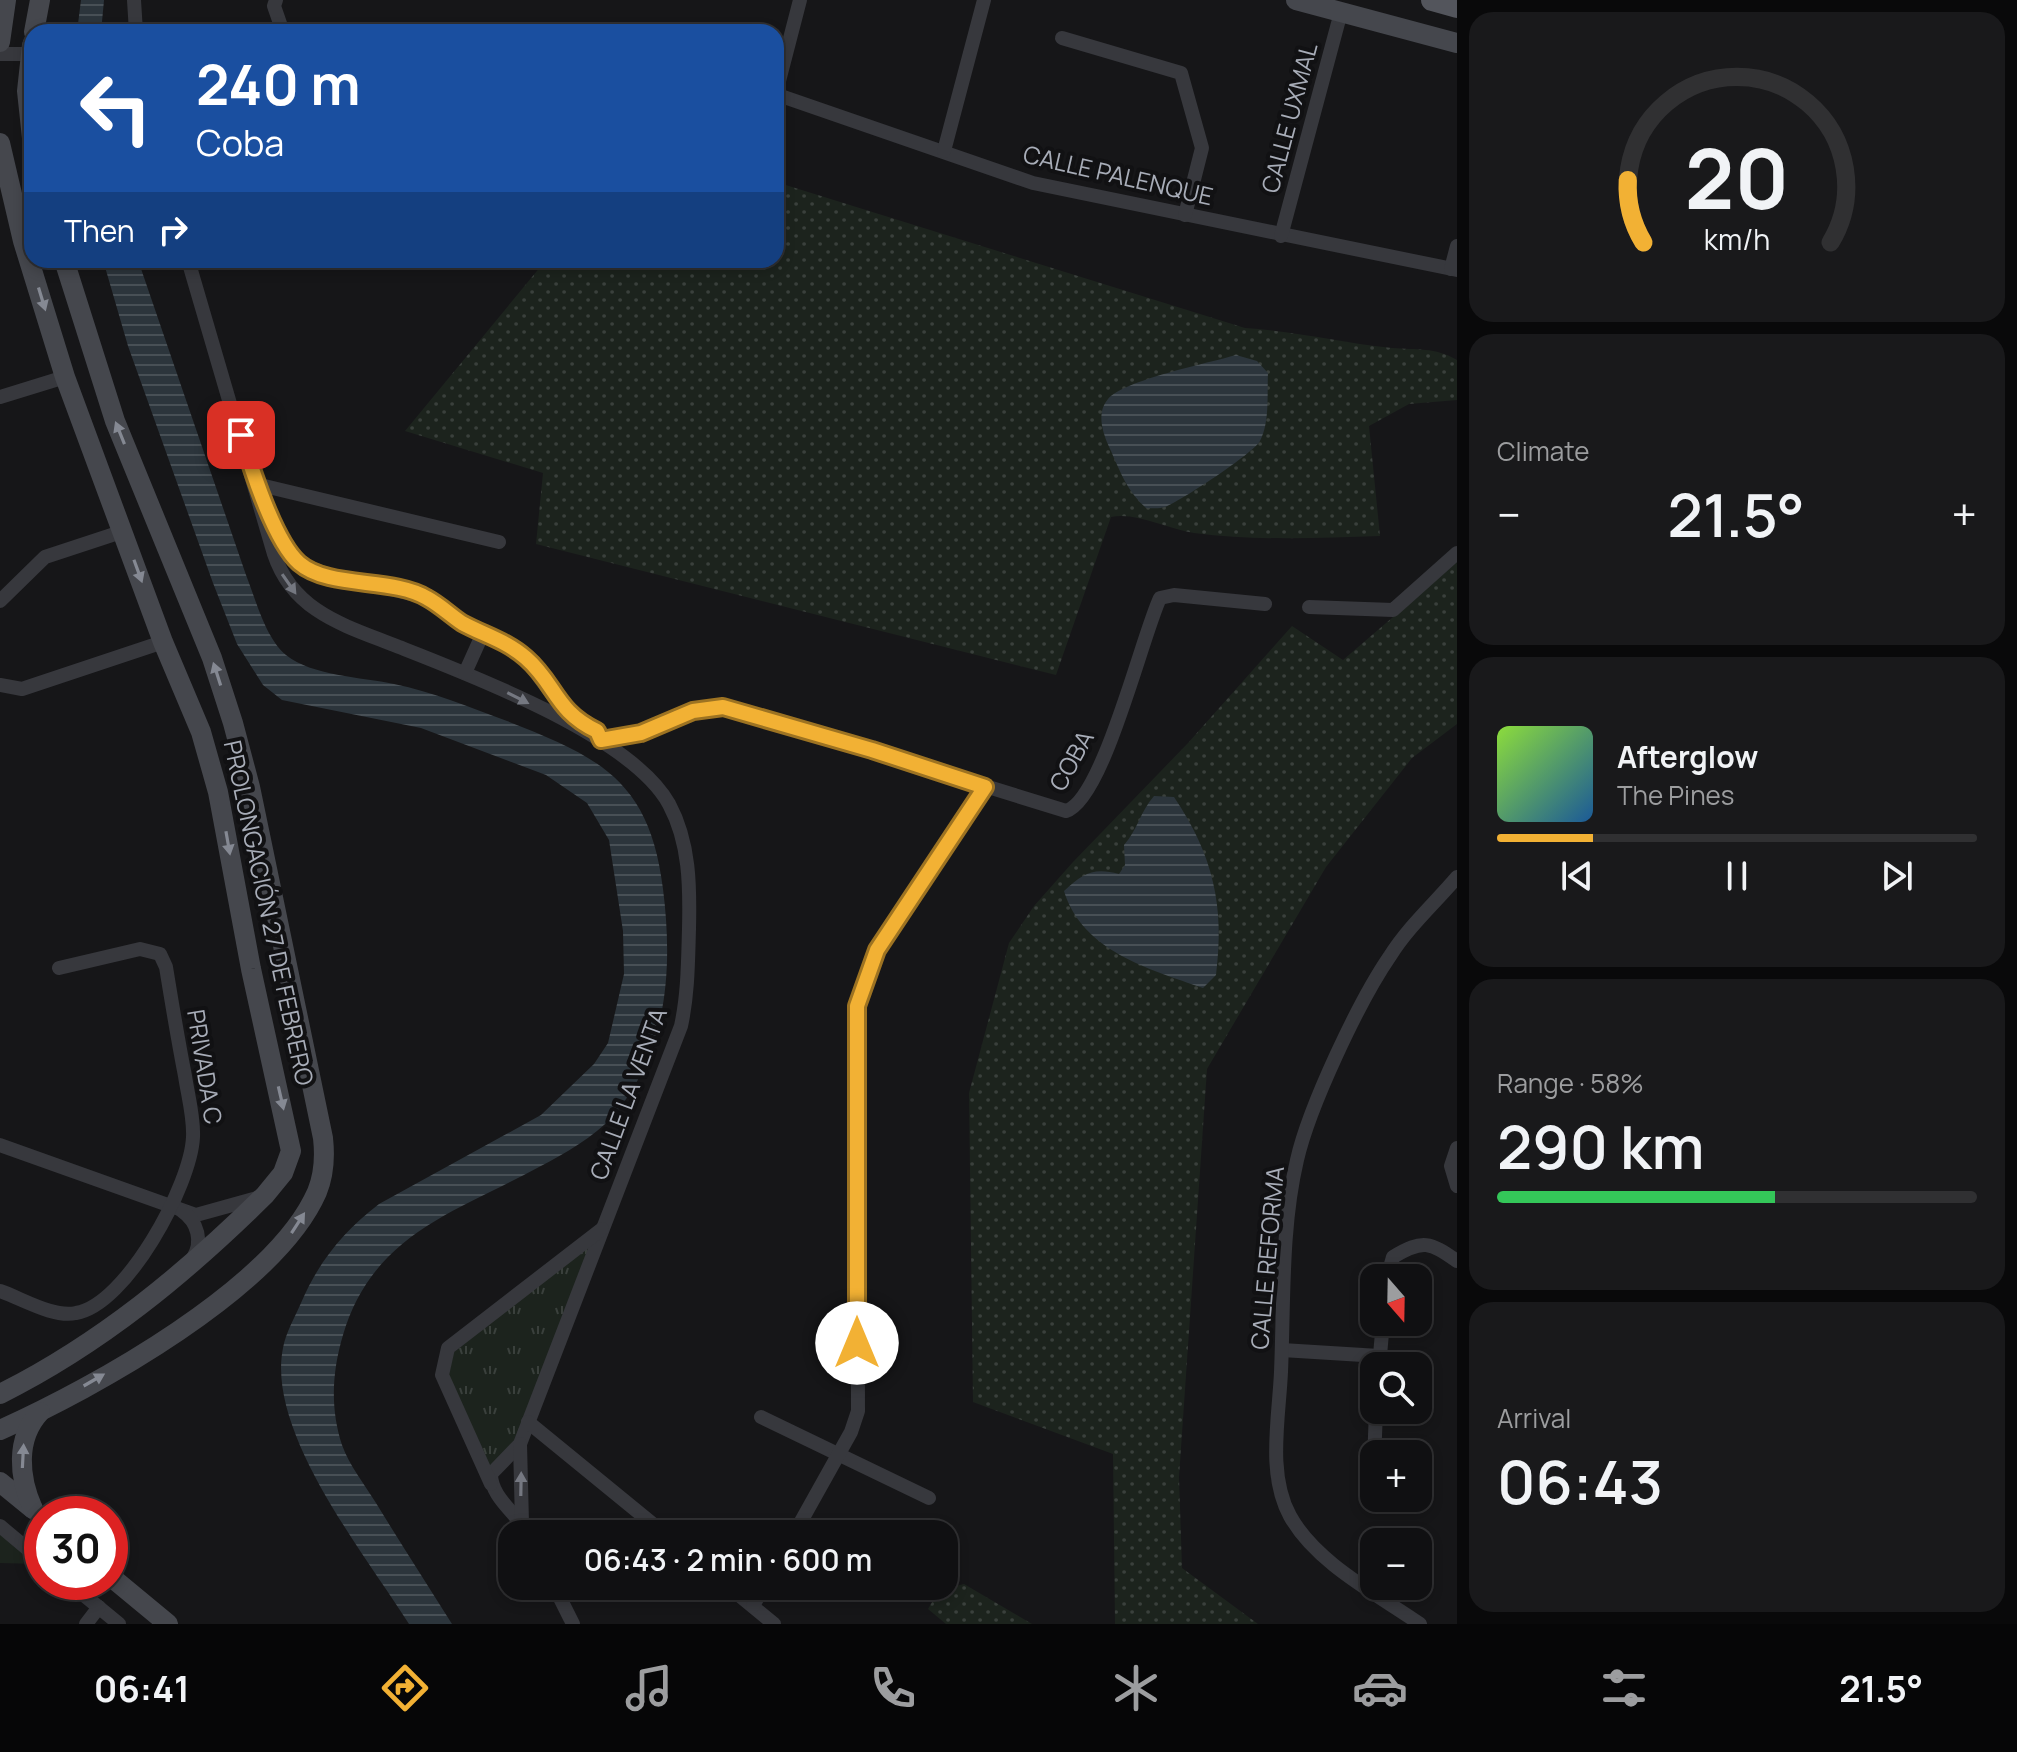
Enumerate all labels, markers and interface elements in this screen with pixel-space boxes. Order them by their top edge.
street label: CALLE UXMAL [1253,39,1324,196]
text: 240 m [196,45,361,122]
icon: left [64,56,168,160]
text: Coba [196,118,284,167]
text: 20 [1685,120,1789,234]
street label: CALLE PALENQUE [1020,137,1216,212]
icon: right [151,208,195,252]
text: Then [64,210,135,251]
text: km/h [1704,220,1770,259]
one-way arrow [36,288,49,312]
pin [207,401,275,469]
icon: arrive [219,413,263,457]
one-way arrow [113,421,126,445]
text: Climate [1497,433,1589,469]
text: 21.5° [1668,473,1805,555]
text: − [1497,484,1521,544]
text: + [1952,484,1977,544]
one-way arrow [132,559,144,583]
one-way arrow [281,573,296,594]
one-way arrow [210,661,223,685]
one-way arrow [507,692,530,705]
street label: COBA [1041,724,1101,796]
text: Afterglow [1617,736,1758,777]
street label: PROLONGACIÓN 27 DE FEBRERO [217,737,322,1088]
text: The Pines [1617,777,1734,813]
one-way arrow [222,831,234,856]
icon: previous [1555,854,1599,898]
icon: pause [1715,854,1759,898]
icon: next [1875,854,1919,898]
street label: CALLE LA VENTA [581,1003,674,1184]
street label: PRIVADA C [180,1007,231,1127]
text: Range · 58% [1497,1065,1644,1101]
one-way arrow [275,1085,288,1110]
text: 290 km [1497,1105,1704,1187]
street label: CALLE REFORMA [1242,1165,1291,1351]
one-way arrow [290,1213,305,1234]
north arrow [1360,1264,1432,1336]
map controls [1360,1264,1432,1600]
position arrow [815,1301,899,1385]
button: search [1360,1352,1432,1424]
one-way arrow [82,1373,105,1387]
text: Arrival [1497,1400,1571,1436]
button: + [1360,1440,1432,1512]
text: 06:43 [1497,1440,1663,1522]
one-way arrow [17,1443,30,1468]
one-way arrow [515,1471,527,1496]
speed limit sign: 30 [24,1496,128,1600]
button: − [1360,1528,1432,1600]
text: 06:43 · 2 min · 600 m [584,1539,872,1580]
icon: directions [377,1660,433,1716]
icon: music [621,1660,677,1716]
icon: phone [865,1660,921,1716]
icon: climate [1108,1660,1164,1716]
icon: car [1352,1660,1408,1716]
icon: filters [1596,1660,1652,1716]
text: 06:41 [94,1664,190,1713]
text: 21.5° [1839,1664,1923,1713]

